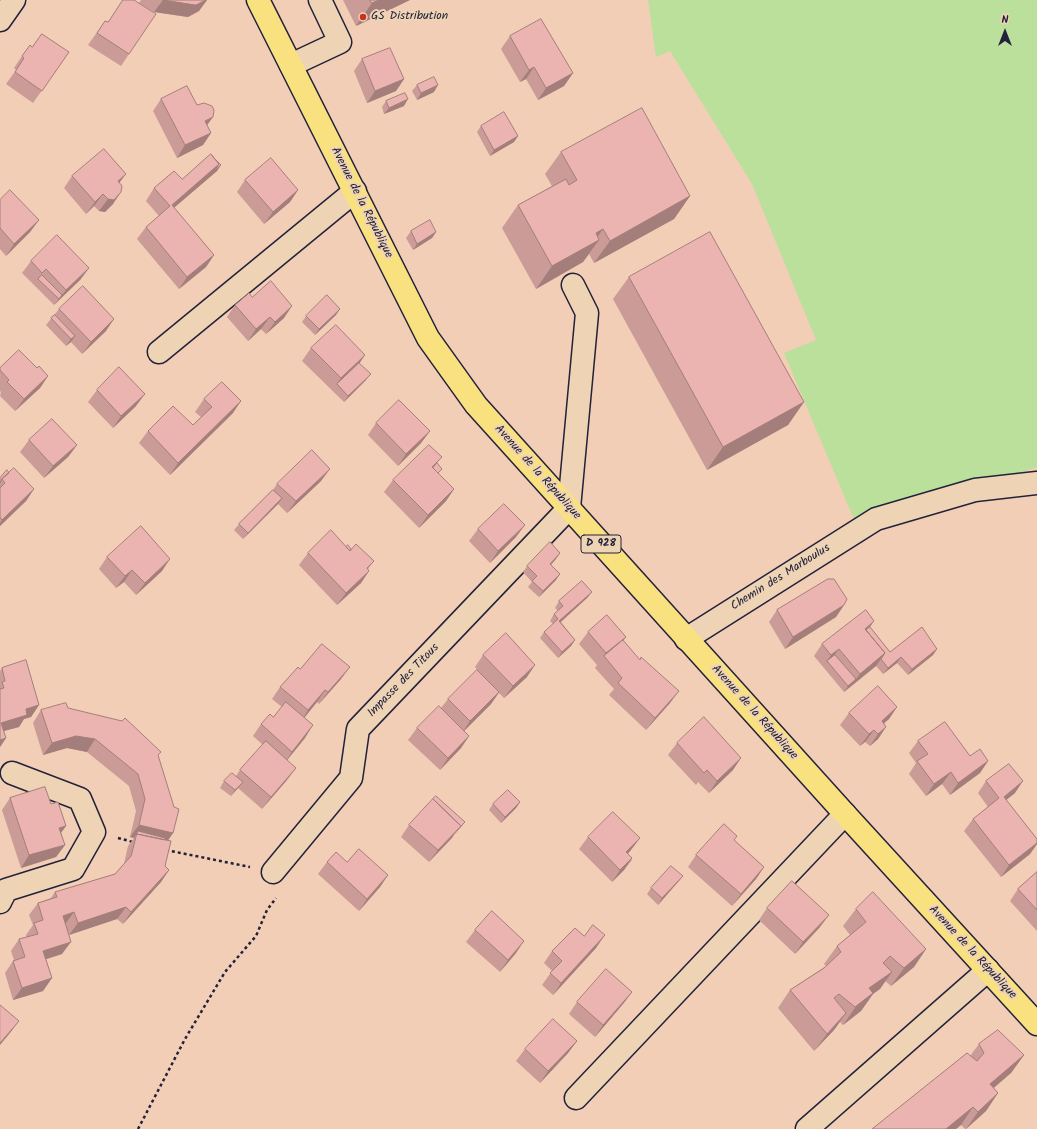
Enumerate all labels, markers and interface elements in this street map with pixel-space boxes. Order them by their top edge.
place label: GS Distribution [371,10,448,24]
text: N [1002,11,1008,29]
marker: GS Distribution [358,12,368,22]
north arrow [985,12,1025,52]
street label: Avenue de la République [327,145,395,261]
street label: Avenue de la République [491,423,583,523]
road number: D 928 [581,535,621,553]
street label: Chemin des Marboulus [729,542,833,614]
street label: Impasse des Titous [365,641,443,721]
street label: Avenue de la République [708,663,800,763]
street label: Avenue de la République [925,903,1019,1003]

